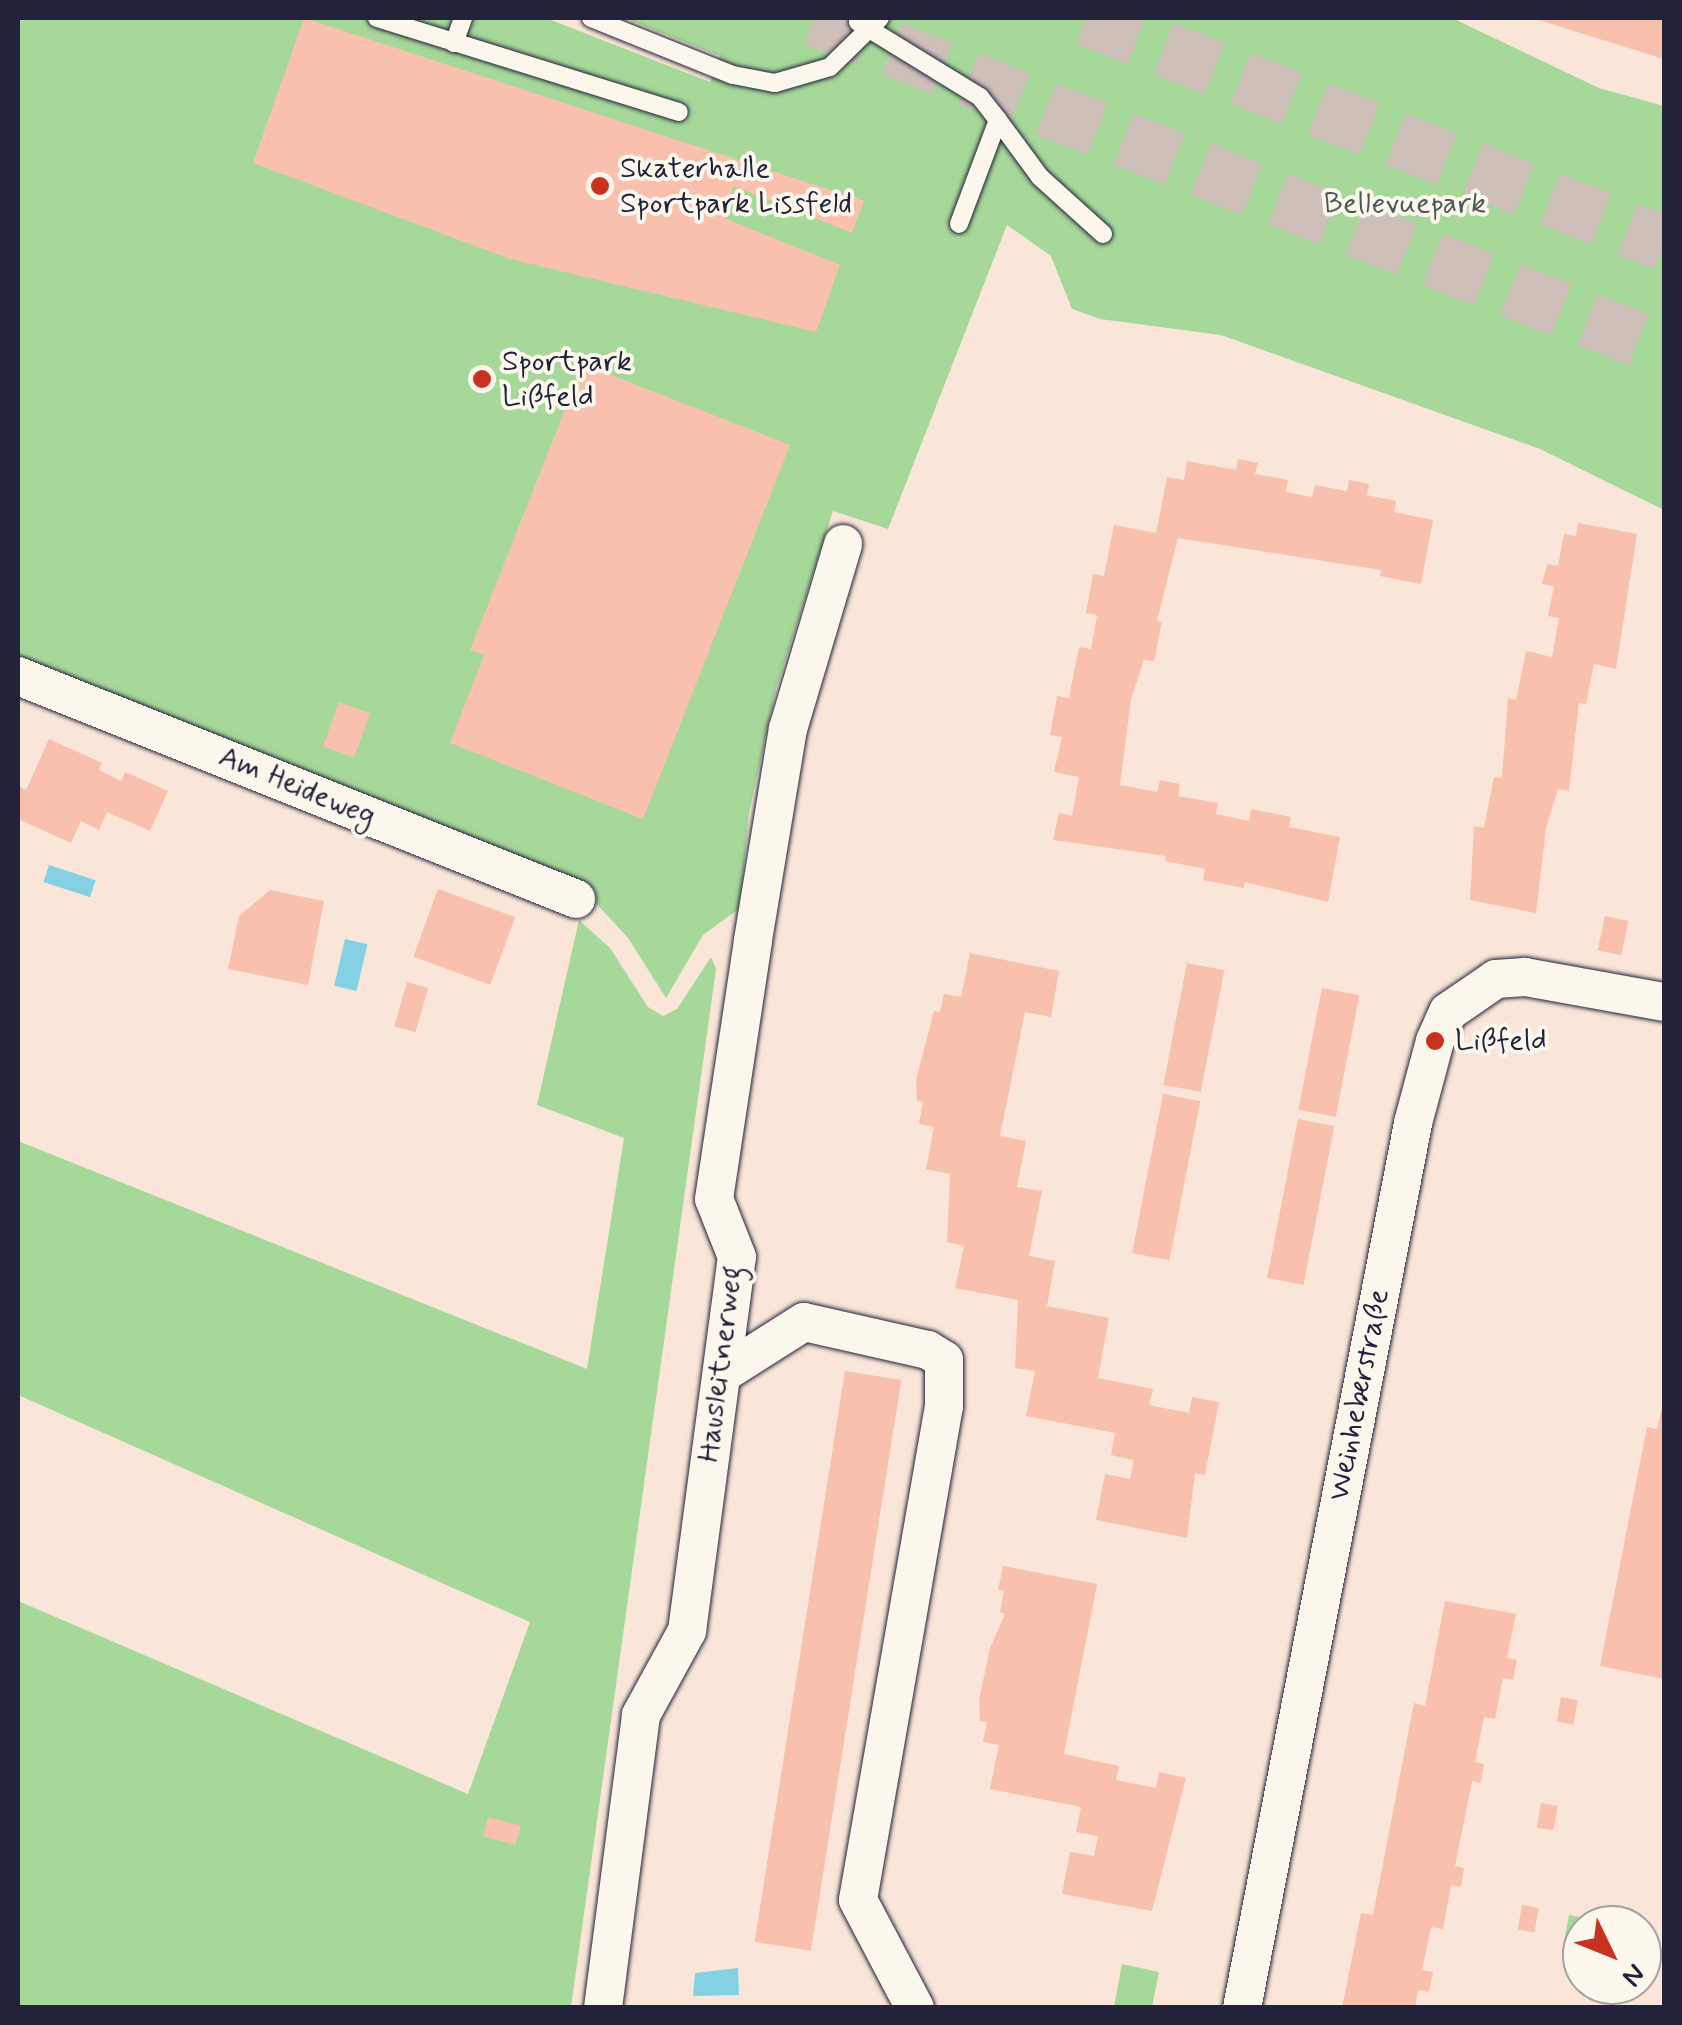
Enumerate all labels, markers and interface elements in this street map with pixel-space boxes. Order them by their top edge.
place label: Skaterhalle Sportpark Lissfeld [620,151,858,222]
marker: Skaterhalle Sportpark Lissfeld [589,175,611,197]
park label: Bellevuepark [1324,186,1486,222]
place label: Sportpark Lißfeld [502,344,632,414]
marker: Sportpark Lißfeld [471,368,493,390]
street label: Am Heideweg [212,739,382,835]
place label: Lißfeld [1455,1023,1547,1059]
marker: Lißfeld [1424,1030,1446,1052]
street label: Hausleitnerweg [691,1264,751,1464]
street label: Weinheberstraße [1322,1286,1398,1504]
north arrow [1562,1905,1662,2005]
text: N [1613,1955,1653,1994]

